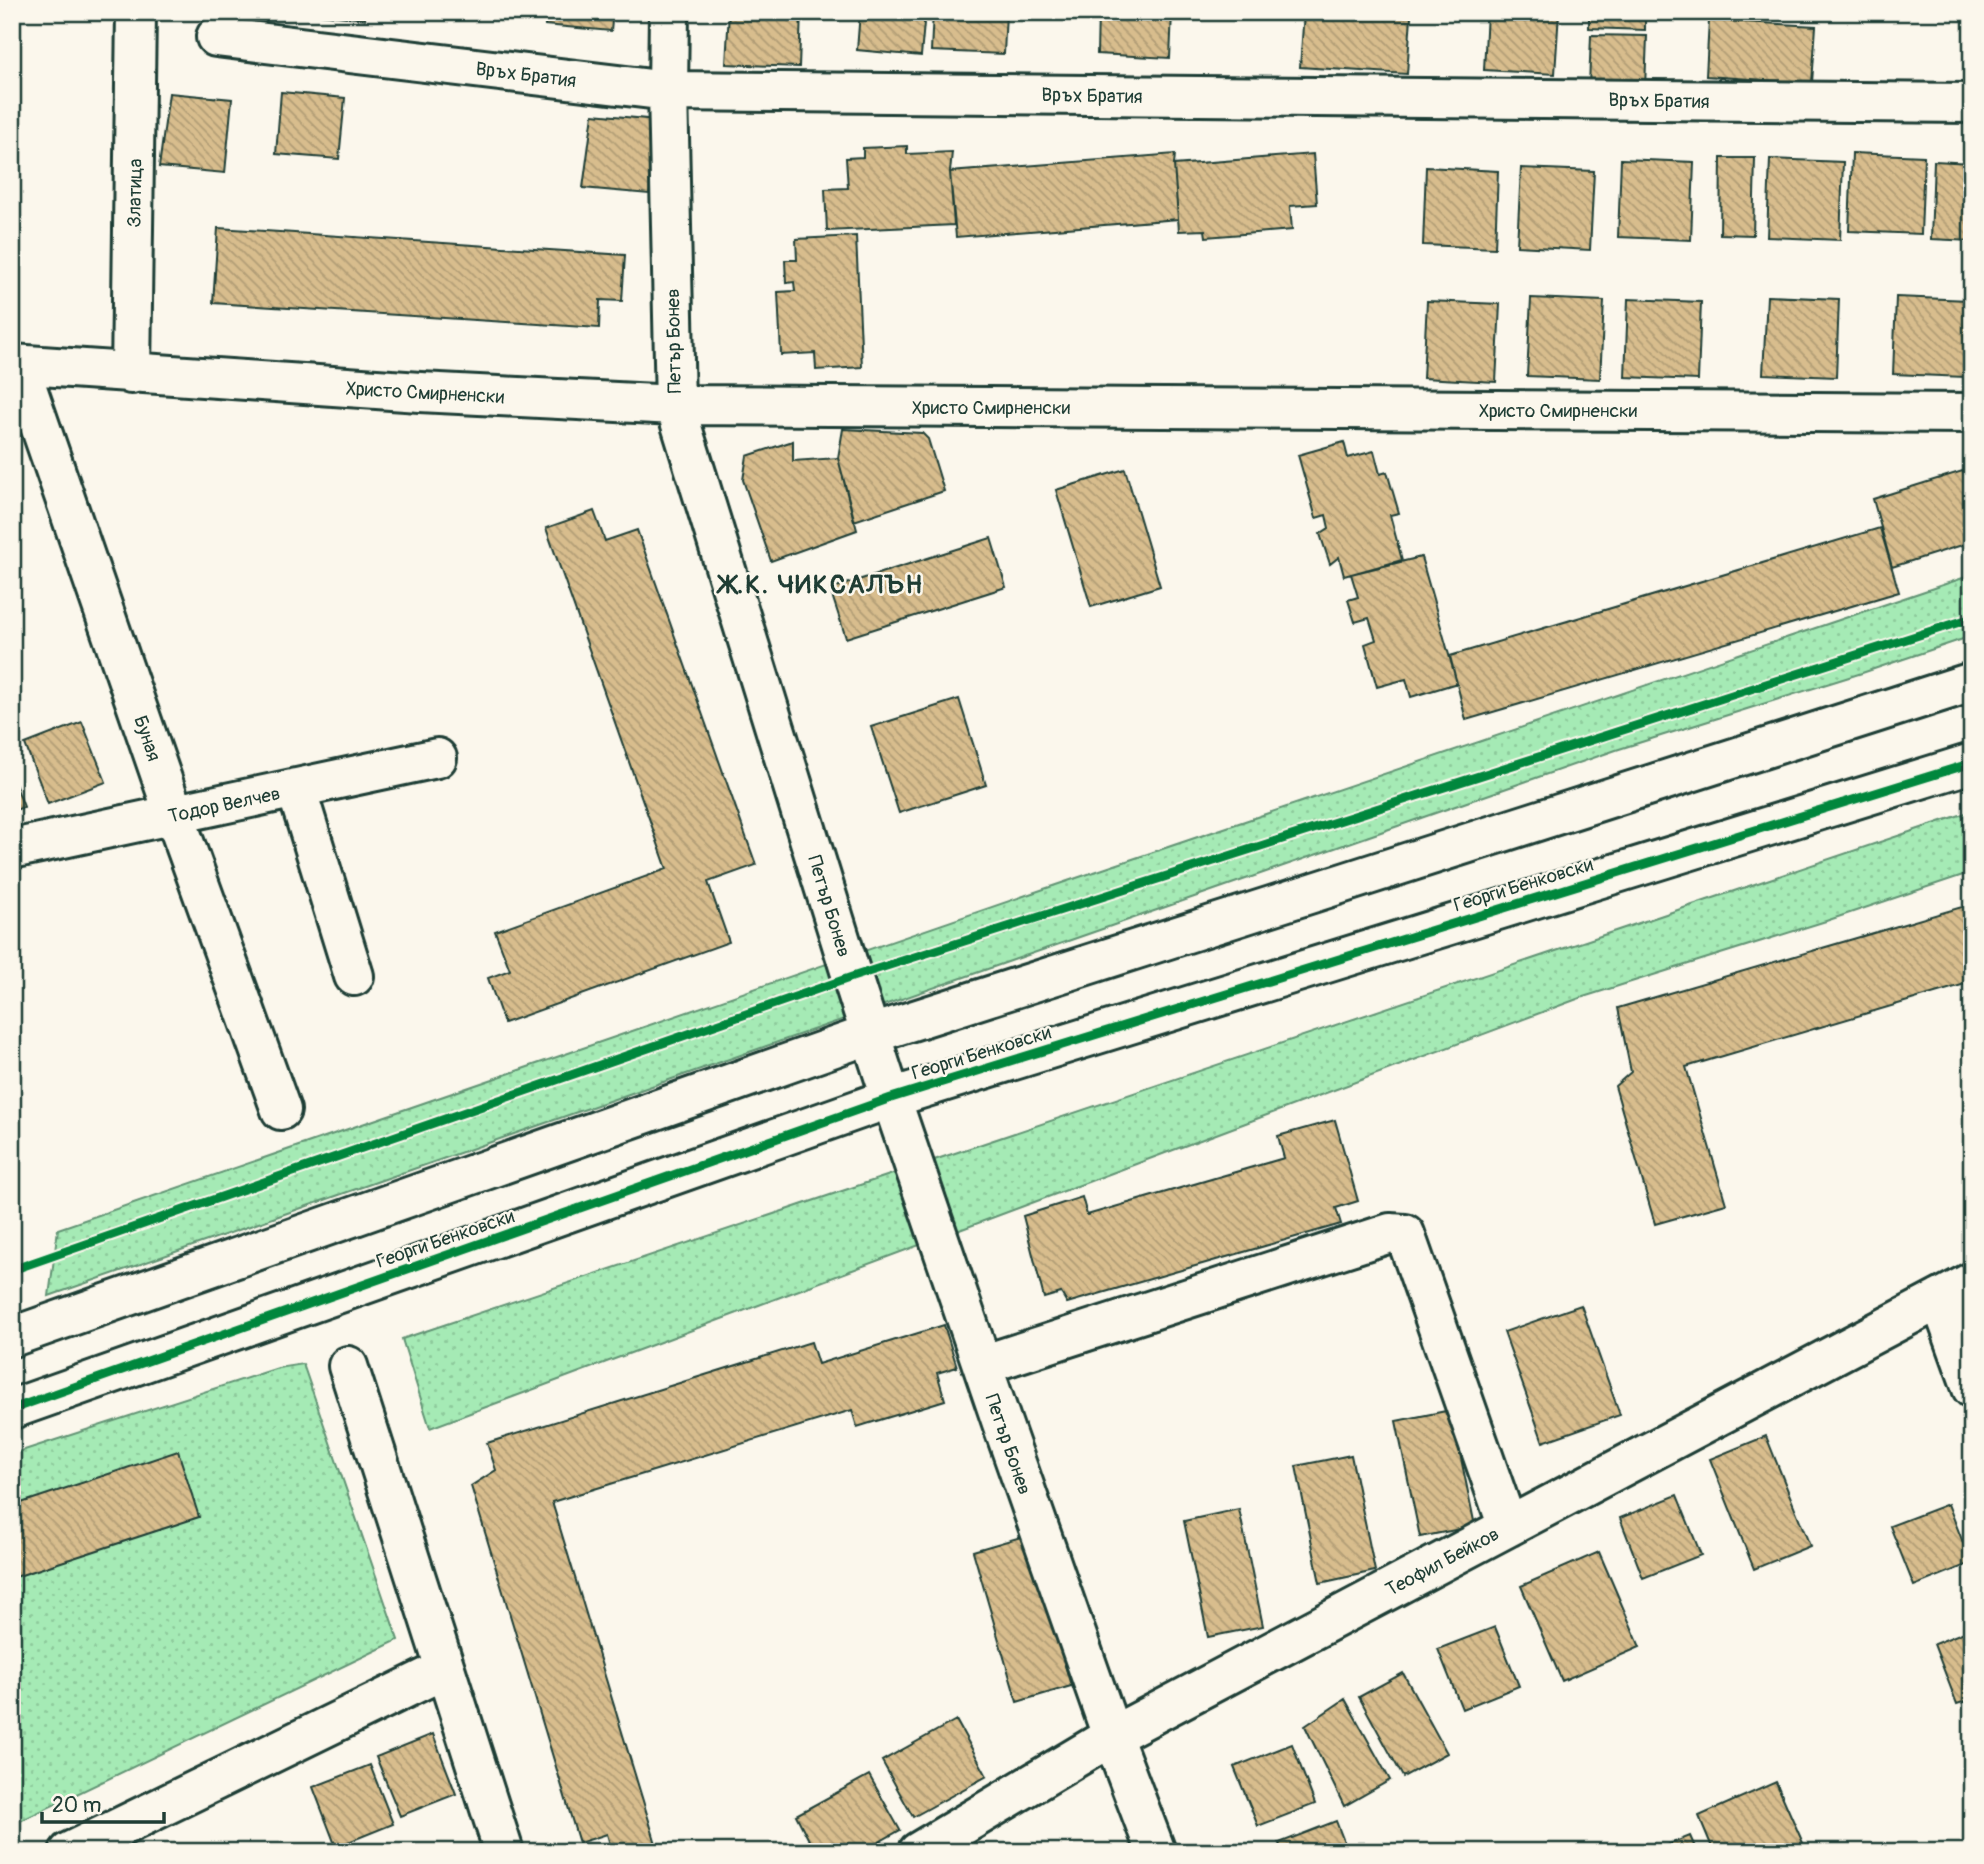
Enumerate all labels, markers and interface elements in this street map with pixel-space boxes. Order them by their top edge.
street label: Връх Братия [474,57,578,93]
street label: Връх Братия [1041,83,1143,109]
street label: Връх Братия [1608,88,1710,114]
street label: Златица [122,158,148,228]
street label: Петър Бонев [661,288,687,394]
street label: Христо Смирненски [345,377,505,409]
street label: Христо Смирненски [912,396,1071,420]
street label: Христо Смирненски [1479,399,1638,423]
district label: Ж.К. ЧИКСАЛЪН [716,569,924,601]
street label: Буная [128,712,166,764]
street label: Тодор Велчев [166,781,282,829]
street label: Георги Бенковски [1451,852,1596,918]
street label: Петър Бонев [802,853,856,960]
street label: Георги Бенковски [909,1020,1054,1086]
street label: Георги Бенковски [373,1204,518,1274]
street label: Петър Бонев [980,1391,1036,1498]
street label: Теофил Бейков [1381,1522,1503,1602]
scale bar [42,1780,164,1824]
text: 20 m [52,1792,101,1819]

